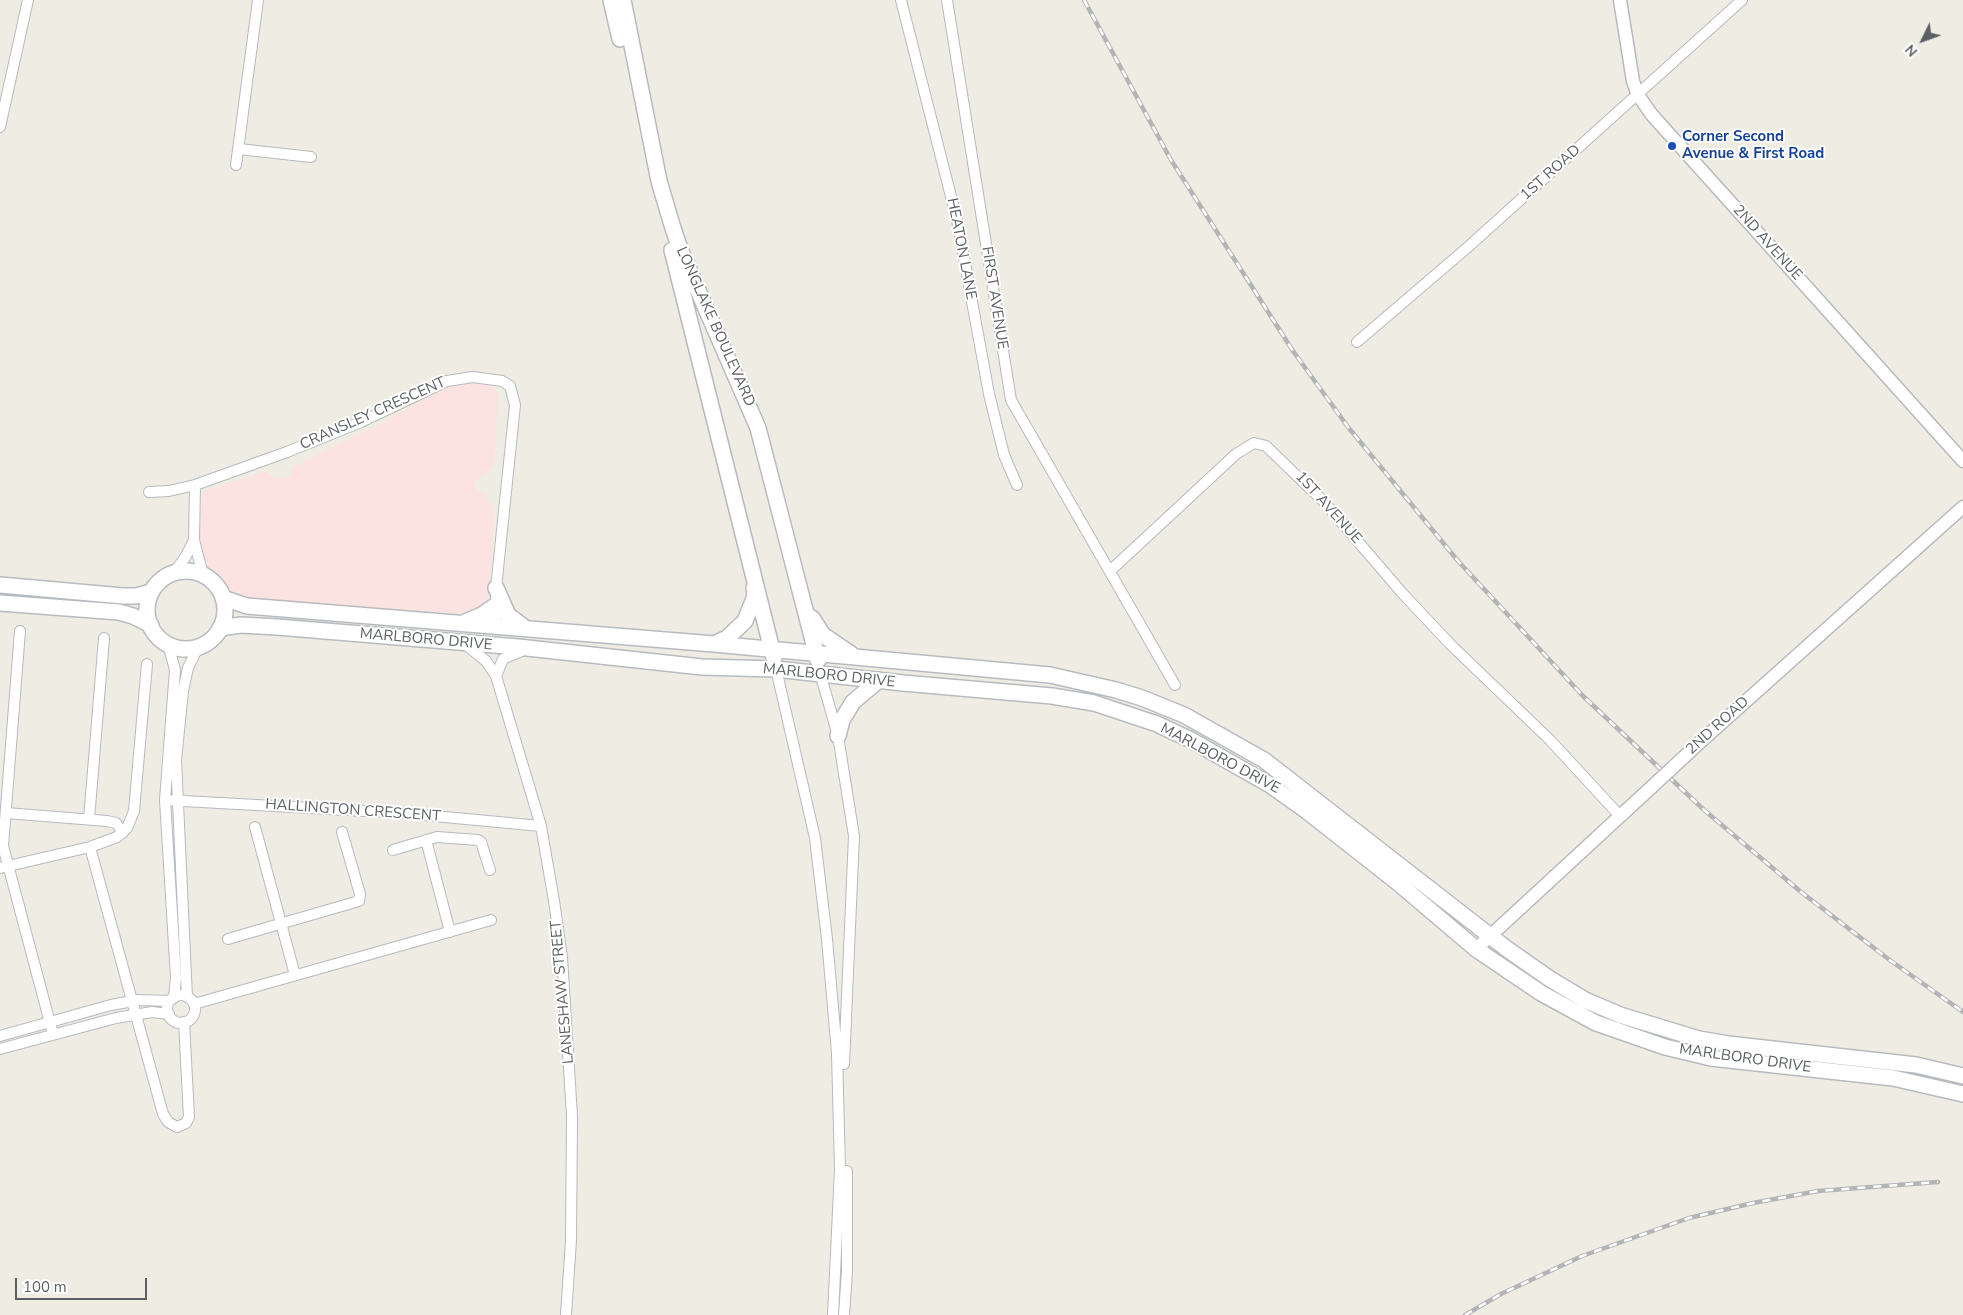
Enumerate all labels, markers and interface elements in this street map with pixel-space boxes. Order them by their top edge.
north arrow [1898,15,1948,65]
text: N [1901,40,1922,61]
place label: Corner Second Avenue & First Road [1682,128,1824,163]
marker: Corner Second Avenue & First Road [1666,140,1678,152]
street label: 1ST ROAD [1517,141,1585,205]
street label: HEATON LANE [942,197,980,301]
street label: 2ND AVENUE [1729,202,1805,284]
street label: LONGLAKE BOULEVARD [672,244,758,410]
street label: FIRST AVENUE [977,245,1011,351]
street label: CRANSLEY CRESCENT [297,374,449,454]
street label: 1ST AVENUE [1291,468,1365,548]
street label: MARLBORO DRIVE [359,625,493,655]
street label: MARLBORO DRIVE [762,660,896,692]
street label: 2ND ROAD [1683,693,1753,759]
street label: MARLBORO DRIVE [1157,720,1283,798]
street label: HALLINGTON CRESCENT [265,796,441,826]
street label: LANESHAW STREET [548,919,578,1065]
street label: MARLBORO DRIVE [1678,1041,1812,1077]
scale bar [18,1268,150,1300]
text: 100 m [23,1277,67,1297]

